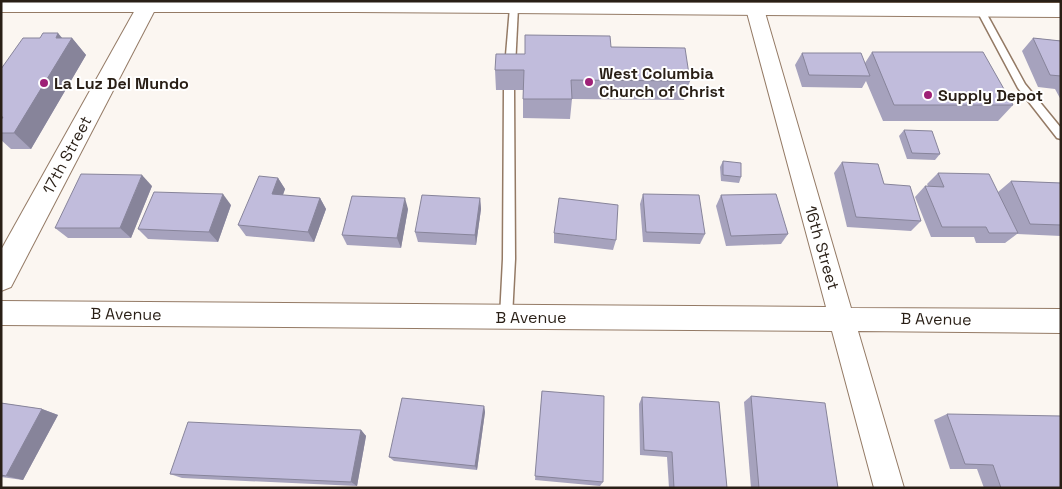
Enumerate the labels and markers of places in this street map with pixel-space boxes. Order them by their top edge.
place label: West Columbia Church of Christ [599,63,725,102]
place label: La Luz Del Mundo [54,73,189,94]
marker: West Columbia Church of Christ [583,76,595,88]
marker: La Luz Del Mundo [38,77,50,89]
place label: Supply Depot [938,85,1043,106]
marker: Supply Depot [922,89,934,101]

